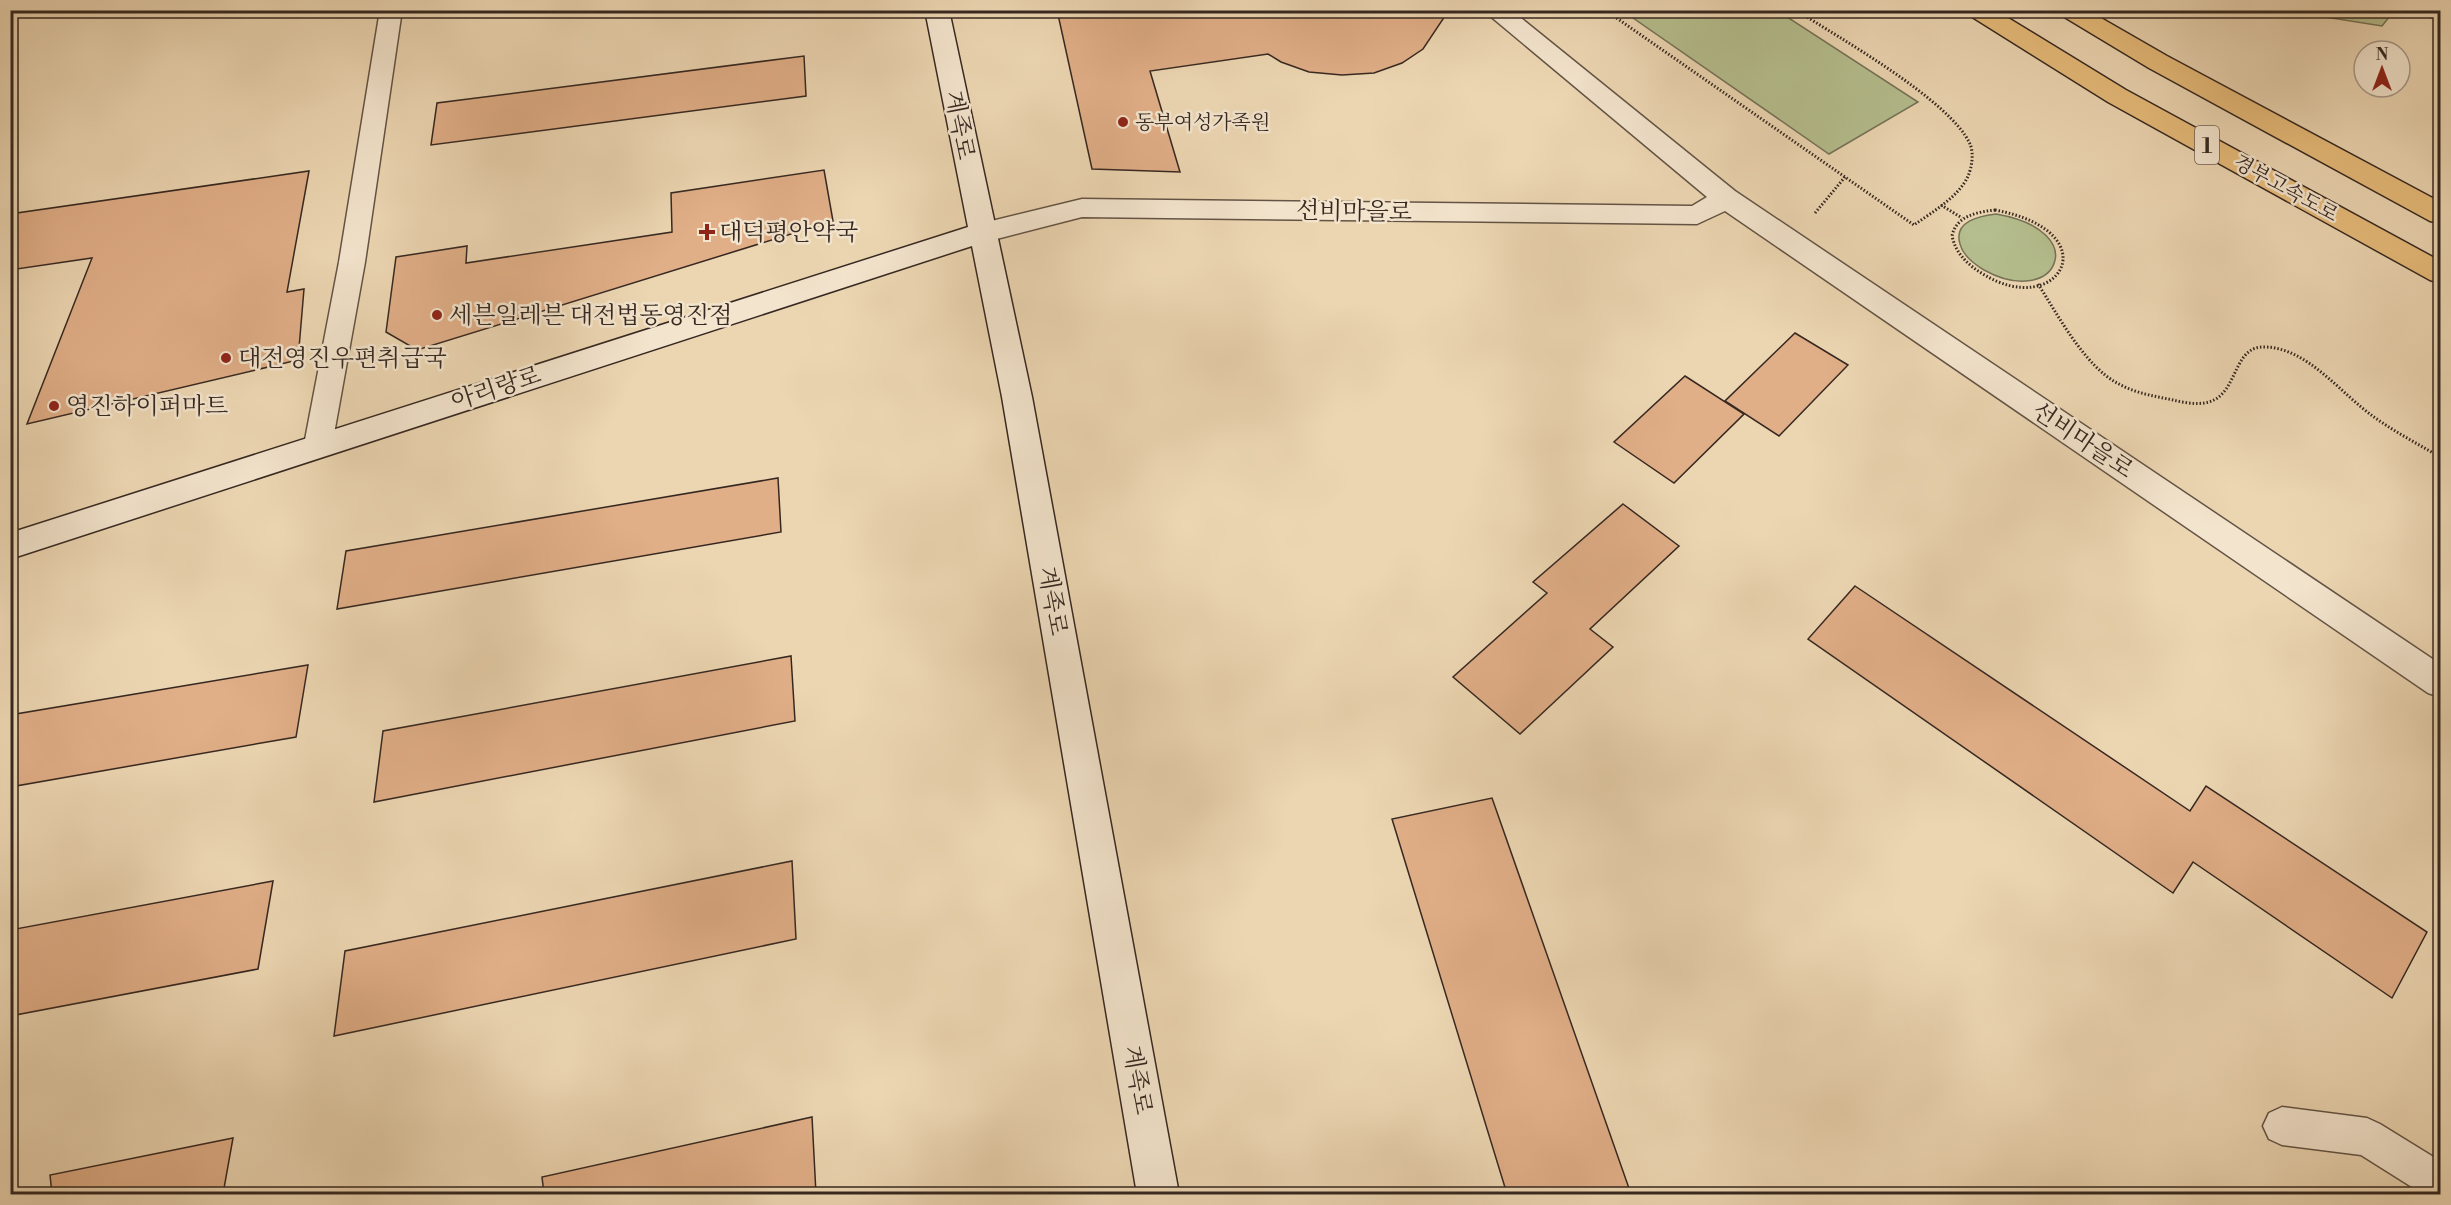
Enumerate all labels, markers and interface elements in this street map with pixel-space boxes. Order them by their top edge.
north arrow [2352,39,2412,99]
text: N [2376,45,2389,65]
street label: 계족로 [938,88,980,162]
place label: 동부여성가족원 [1135,111,1270,136]
marker: 동부여성가족원 [1116,115,1130,129]
road number: 1 [2195,126,2219,164]
street label: 경부고속도로 [2229,150,2342,228]
street label: 선비마을로 [1296,196,1412,228]
place label: 대덕평안약국 [719,218,858,248]
marker: 대덕평안약국 [700,225,714,239]
place label: 세븐일레븐 대전법동영진점 [449,301,732,331]
marker: 세븐일레븐 대전법동영진점 [430,308,444,322]
place label: 대전영진우편취급국 [238,344,447,374]
marker: 대전영진우편취급국 [219,351,233,365]
street label: 아리랑로 [448,360,545,418]
place label: 영진하이퍼마트 [66,392,228,422]
street label: 선비마을로 [2026,396,2139,486]
marker: 영진하이퍼마트 [47,399,61,413]
street label: 계족로 [1031,564,1073,638]
street label: 계족로 [1116,1043,1158,1117]

